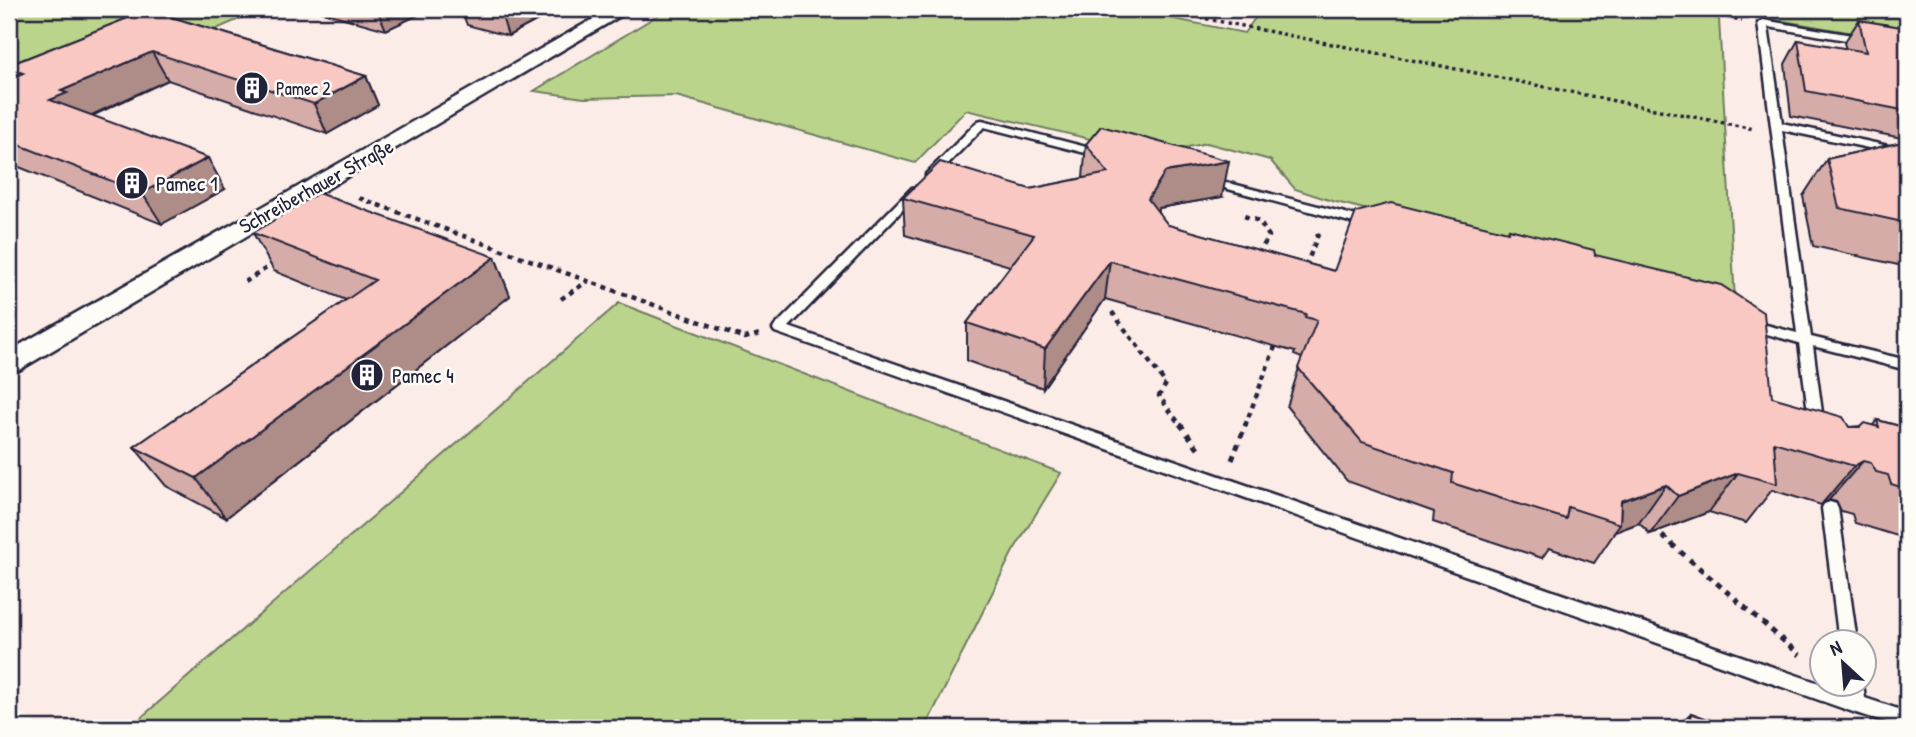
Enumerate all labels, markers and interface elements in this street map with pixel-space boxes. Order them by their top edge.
building icon: Pamec 2 [233,69,271,107]
place label: Pamec 2 [276,76,331,101]
street label: Schreiberhauer Straße [234,132,398,240]
building icon: Pamec 1 [113,164,151,202]
place label: Pamec 1 [156,169,218,198]
building icon: Pamec 4 [348,356,386,394]
place label: Pamec 4 [392,361,454,390]
north arrow [1808,628,1878,698]
text: N [1825,634,1846,662]

